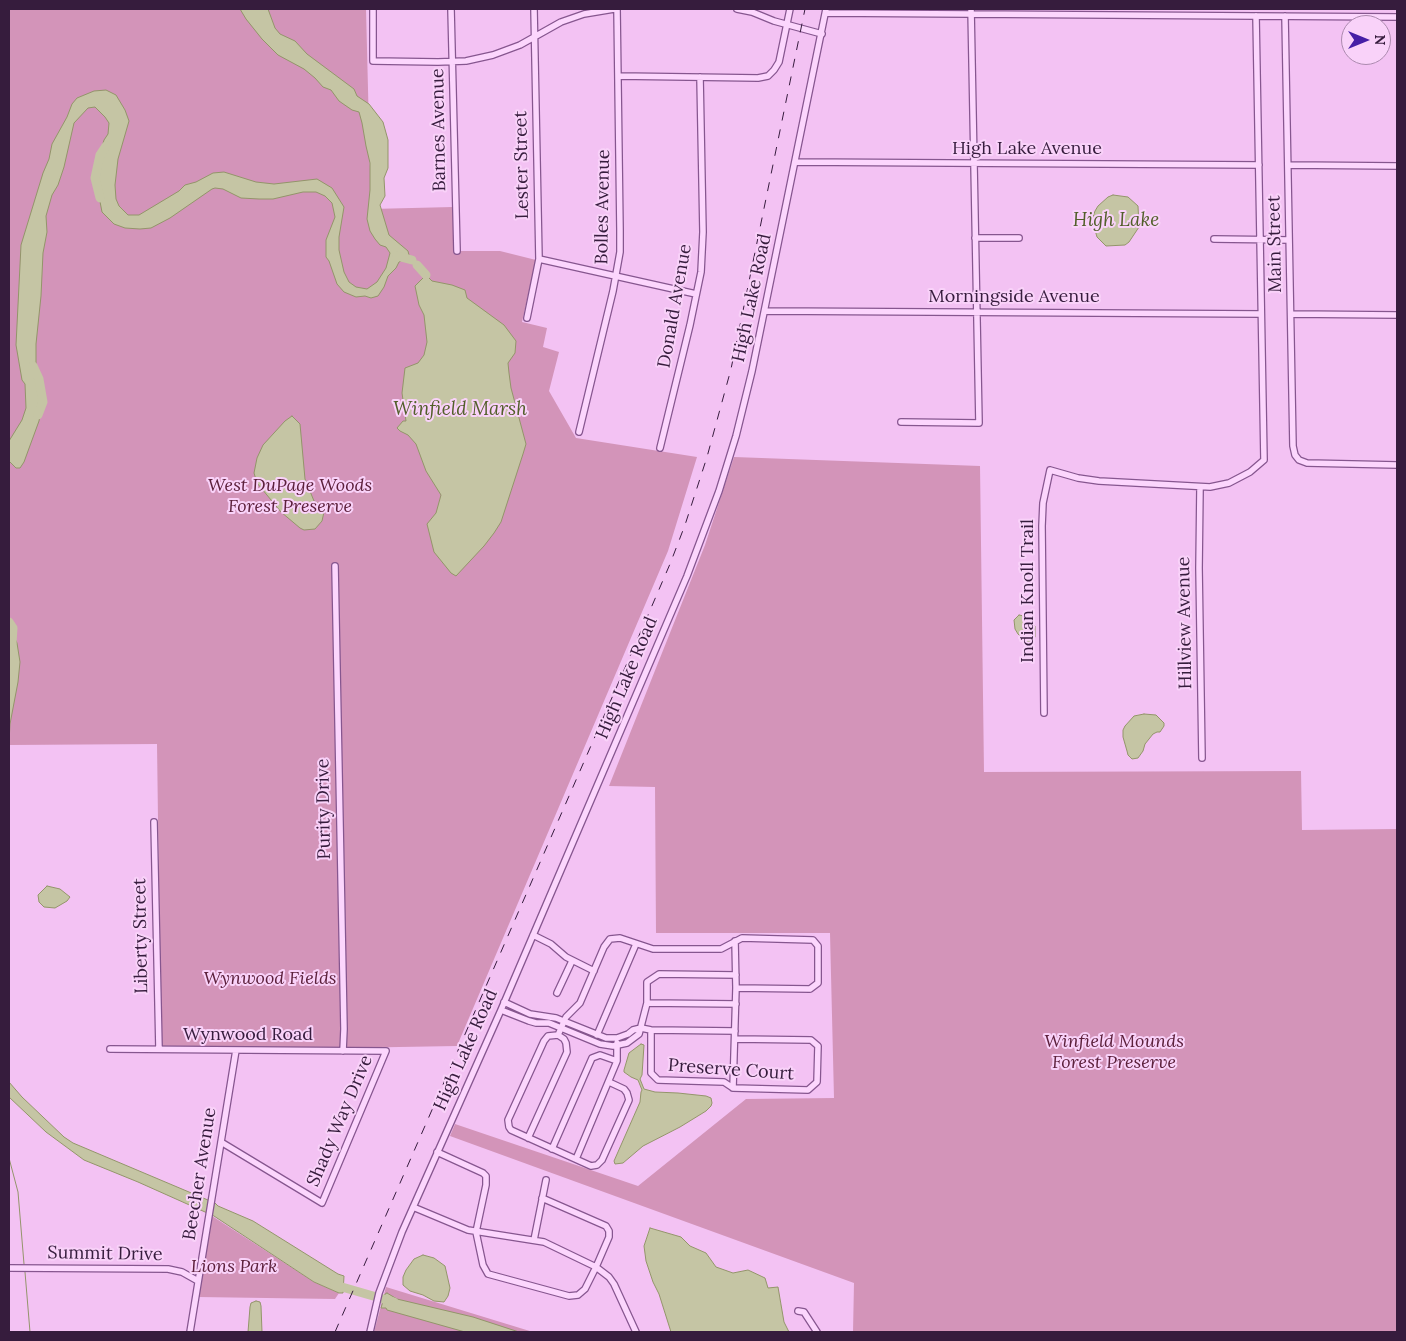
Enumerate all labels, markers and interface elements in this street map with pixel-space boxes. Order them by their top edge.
north arrow [1341,15,1391,65]
text: N [1371,35,1389,45]
street label: Barnes Avenue [427,68,451,192]
street label: Lester Street [510,110,534,220]
street label: High Lake Avenue [952,138,1102,160]
street label: Bolles Avenue [591,149,615,265]
street label: Main Street [1263,195,1287,293]
water label: High Lake [1073,210,1159,232]
street label: High Lake Road [728,232,776,364]
street label: Donald Avenue [653,242,697,370]
street label: Morningside Avenue [928,286,1100,308]
water label: Winfield Marsh [393,399,527,421]
park label: West DuPage Woods Forest Preserve [208,475,372,518]
street label: Indian Knoll Trail [1017,519,1039,663]
street label: Hillview Avenue [1173,556,1197,690]
street label: High Lake Road [592,614,662,742]
street label: Purity Drive [312,758,336,860]
street label: Liberty Street [129,878,153,994]
park label: Wynwood Fields [203,968,337,990]
street label: High Lake Road [430,986,502,1114]
street label: Wynwood Road [183,1024,313,1046]
park label: Winfield Mounds Forest Preserve [1044,1031,1184,1074]
street label: Shady Way Drive [303,1052,377,1190]
street label: Preserve Court [667,1055,795,1085]
street label: Beecher Avenue [179,1106,221,1242]
street label: Summit Drive [47,1242,163,1266]
park label: Lions Park [191,1256,277,1278]

